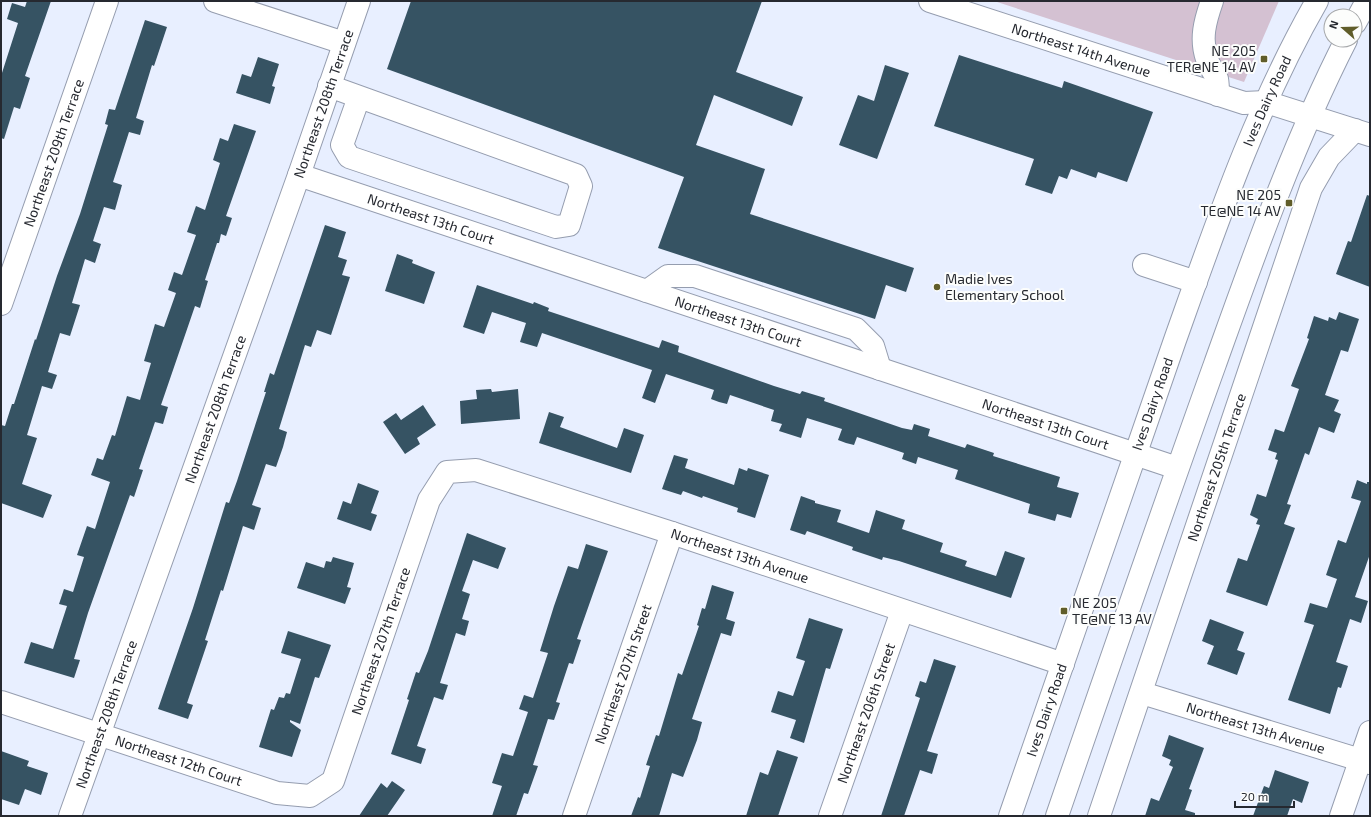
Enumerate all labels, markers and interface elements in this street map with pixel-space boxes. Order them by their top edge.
north arrow [1323,8,1363,48]
text: N [1326,18,1341,30]
street label: Northeast 14th Avenue [1010,19,1153,80]
street label: Northeast 208th Terrace [290,27,357,180]
place label: NE 205 TER@NE 14 AV [1167,42,1256,75]
street label: Ives Dairy Road [1239,53,1294,149]
marker: NE 205 TER@NE 14 AV [1259,54,1269,64]
street label: Northeast 209th Terrace [20,77,87,229]
place label: NE 205 TE@NE 14 AV [1200,186,1281,219]
street label: Northeast 13th Court [365,189,497,248]
marker: NE 205 TE@NE 14 AV [1284,198,1294,208]
place label: Madie Ives Elementary School [945,270,1065,303]
marker: Madie Ives Elementary School [932,282,942,292]
street label: Northeast 13th Court [673,292,804,350]
street label: Northeast 208th Terrace [181,333,249,485]
street label: Ives Dairy Road [1128,355,1176,452]
street label: Northeast 205th Terrace [1183,391,1249,543]
street label: Northeast 13th Court [980,395,1111,453]
street label: Northeast 13th Avenue [669,524,811,586]
street label: Northeast 207th Terrace [347,565,413,717]
place label: NE 205 TE@NE 13 AV [1072,594,1152,627]
street label: Northeast 207th Street [591,602,655,746]
marker: NE 205 TE@NE 13 AV [1059,606,1069,616]
street label: Northeast 208th Terrace [72,638,140,791]
street label: Northeast 206th Street [833,641,898,785]
street label: Ives Dairy Road [1022,661,1070,759]
street label: Northeast 13th Avenue [1184,698,1327,757]
street label: Northeast 12th Court [113,731,244,789]
scale bar [1235,783,1294,809]
text: 20 m [1241,789,1268,803]

